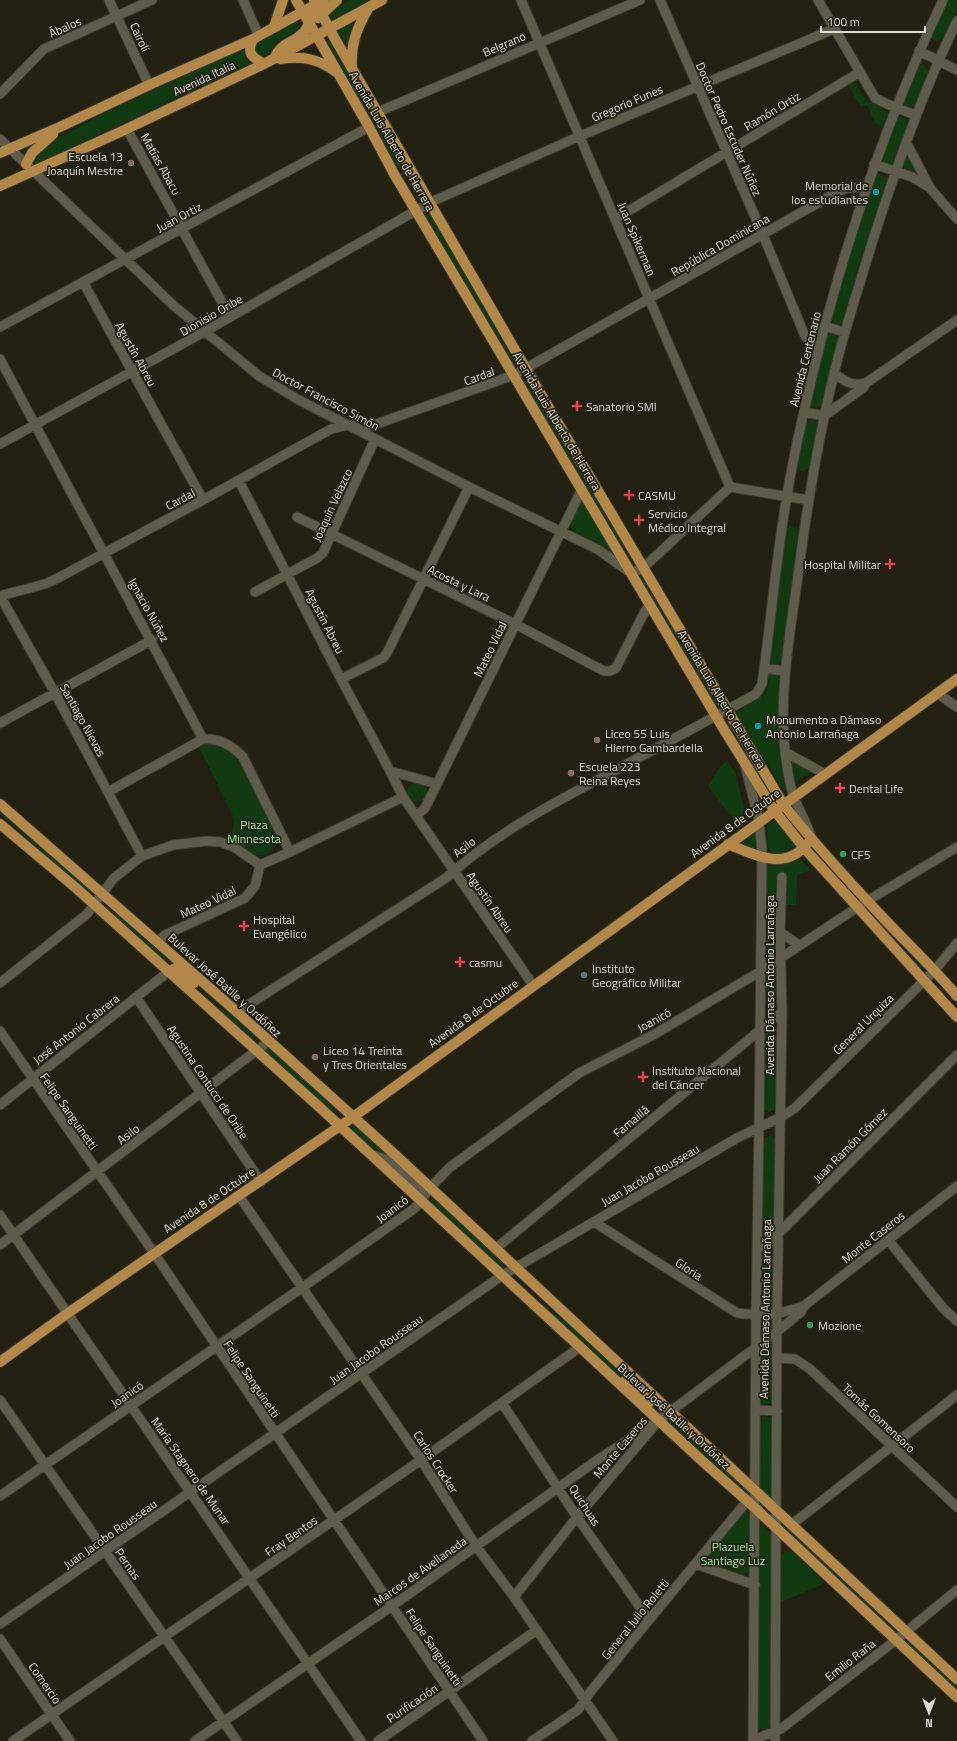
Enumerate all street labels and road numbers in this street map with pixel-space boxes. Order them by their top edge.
street label: Ábalos [46,11,85,43]
street label: Cairoli [125,19,155,55]
street label: Belgrano [479,26,529,62]
street label: Avenida Italia [169,55,239,101]
street label: Doctor Pedro Escuder Núñez [691,59,767,199]
street label: Avenida Luis Alberto de Herrera [344,67,440,215]
street label: Gregorio Funes [588,79,666,127]
street label: Ramón Ortiz [740,87,804,135]
street label: Matías Abacu [136,130,186,198]
street label: Juan Ortiz [153,197,205,237]
street label: Juan Spikerman [613,199,661,279]
street label: República Dominicana [667,209,773,281]
street label: Dionisio Oribe [176,289,246,341]
street label: Avenida Centenario [784,309,826,409]
street label: Agustín Abreu [110,318,162,390]
street label: Avenida Luis Alberto de Herrera [508,348,606,494]
street label: Cardal [461,362,497,390]
street label: Doctor Francisco Simón [269,363,383,435]
street label: Joaquín Velazco [307,465,357,545]
street label: Cardal [162,483,198,515]
street label: Acosta y Lara [425,560,493,606]
street label: Ignacio Núñez [124,574,174,646]
street label: Agustín Abreu [300,585,350,657]
street label: Mateo Vidal [468,618,512,680]
street label: Avenida Luis Alberto de Herrera [673,626,771,772]
street label: Santiago Nievas [55,680,111,760]
street label: Avenida 8 de Octubre [686,784,784,862]
street label: Asilo [449,832,479,862]
street label: Agustín Abreu [462,867,518,937]
street label: Mateo Vidal [177,881,239,923]
street label: Avenida Dámaso Antonio Larrañaga [760,895,779,1075]
street label: Bulevar José Batlle y Ordóñez [164,928,286,1042]
street label: Avenida 8 de Octubre [424,974,522,1052]
street label: José Antonio Cabrera [29,989,123,1069]
street label: General Urquiza [828,989,898,1059]
street label: Joanicó [634,1003,674,1037]
street label: Agustina Contucci de Oribe [162,1021,254,1143]
street label: Felipe Sanguinetti [35,1069,103,1153]
street label: Famaillá [609,1100,653,1142]
street label: Juan Ramón Gómez [808,1103,892,1187]
street label: Asilo [113,1119,143,1149]
street label: Juan Jacobo Rousseau [597,1139,703,1211]
street label: Avenida 8 de Octubre [159,1162,259,1238]
street label: Joanicó [372,1190,412,1228]
street label: Monte Caseros [837,1206,909,1268]
street label: Avenida Dámaso Antonio Larrañaga [754,1219,776,1399]
street label: Gloria [672,1253,706,1285]
street label: Juan Jacobo Rousseau [325,1309,427,1389]
street label: Felipe Sanguinetti [219,1336,285,1422]
street label: Bulevar José Batlle y Ordóñez [613,1359,735,1473]
street label: Joanicó [107,1376,147,1412]
street label: Tomás Gomensoro [838,1379,920,1457]
street label: Monte Caseros [588,1412,652,1482]
street label: María Stagnero de Munar [147,1413,235,1529]
street label: Carlos Crocker [408,1427,464,1497]
street label: Quichuas [564,1480,606,1530]
street label: Juan Jacobo Rousseau [59,1494,161,1574]
street label: Fray Bentos [261,1511,322,1561]
street label: Marcos de Avellaneda [370,1532,470,1610]
street label: Pernas [110,1544,146,1584]
street label: General Julio Roletti [596,1574,674,1664]
street label: Felipe Sanguinetti [401,1604,467,1690]
street label: Emilio Raña [821,1634,879,1686]
street label: Comercio [24,1658,66,1708]
street label: Purificación [382,1679,442,1727]

